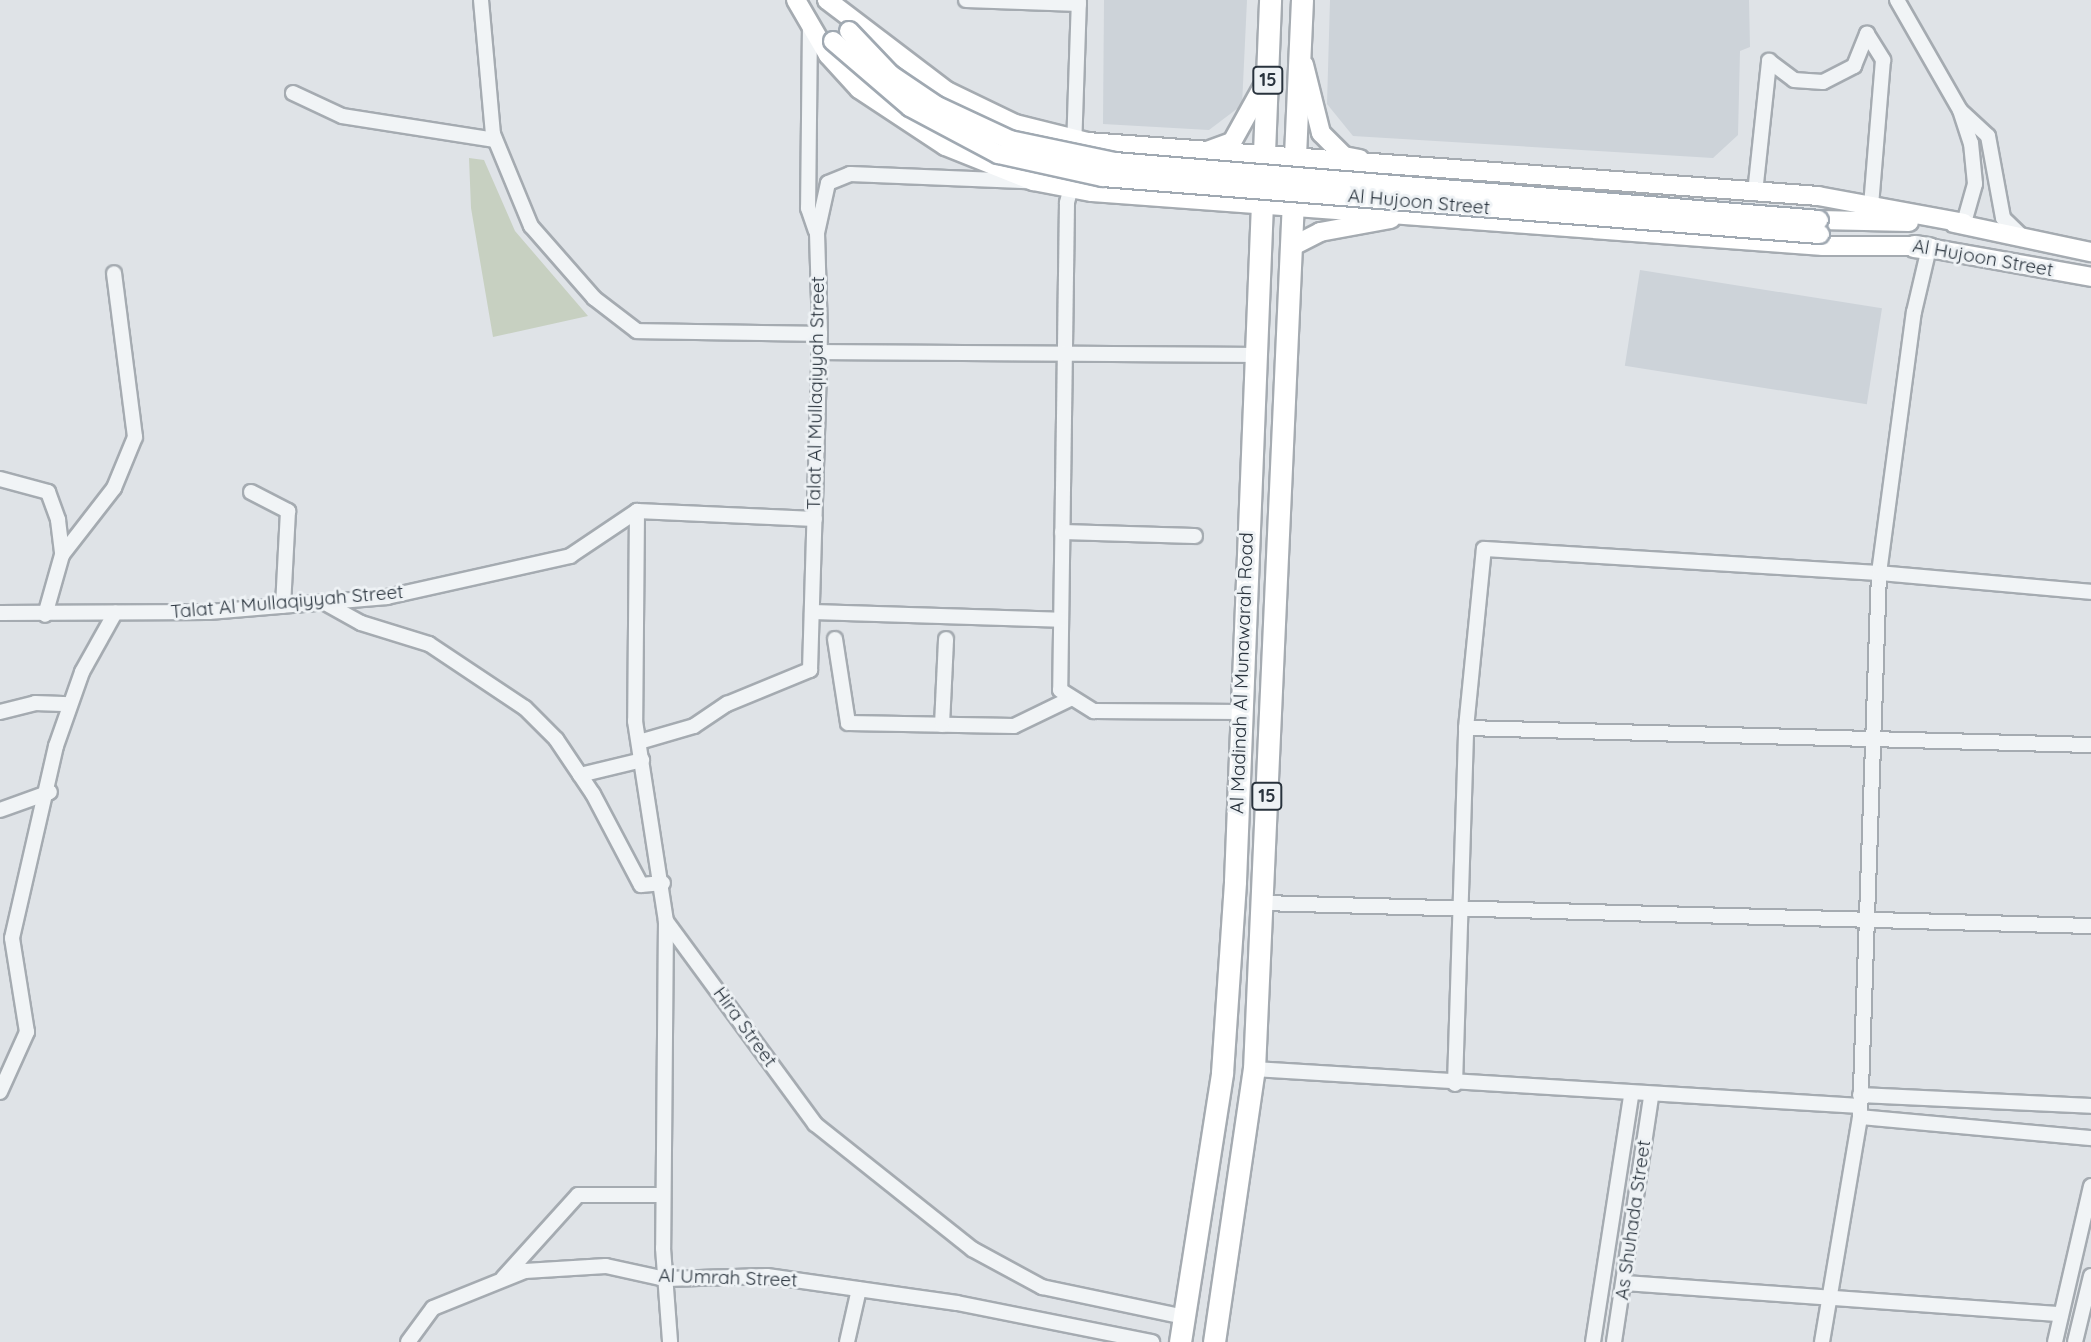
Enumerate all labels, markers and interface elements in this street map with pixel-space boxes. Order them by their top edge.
road number: 15 [1252,66,1284,94]
street label: Al Hujoon Street [1347,184,1491,220]
street label: Al Hujoon Street [1911,234,2055,282]
street label: Talat Al Mullaqiyyah Street [803,276,829,510]
street label: Al Madinah Al Munawarah Road [1226,532,1258,814]
street label: Talat Al Mullaqiyyah Street [170,580,404,624]
road number: 15 [1251,782,1283,810]
street label: Hira Street [708,982,782,1072]
street label: As Shuhada Street [1610,1139,1656,1301]
street label: Al Umrah Street [658,1264,798,1292]

